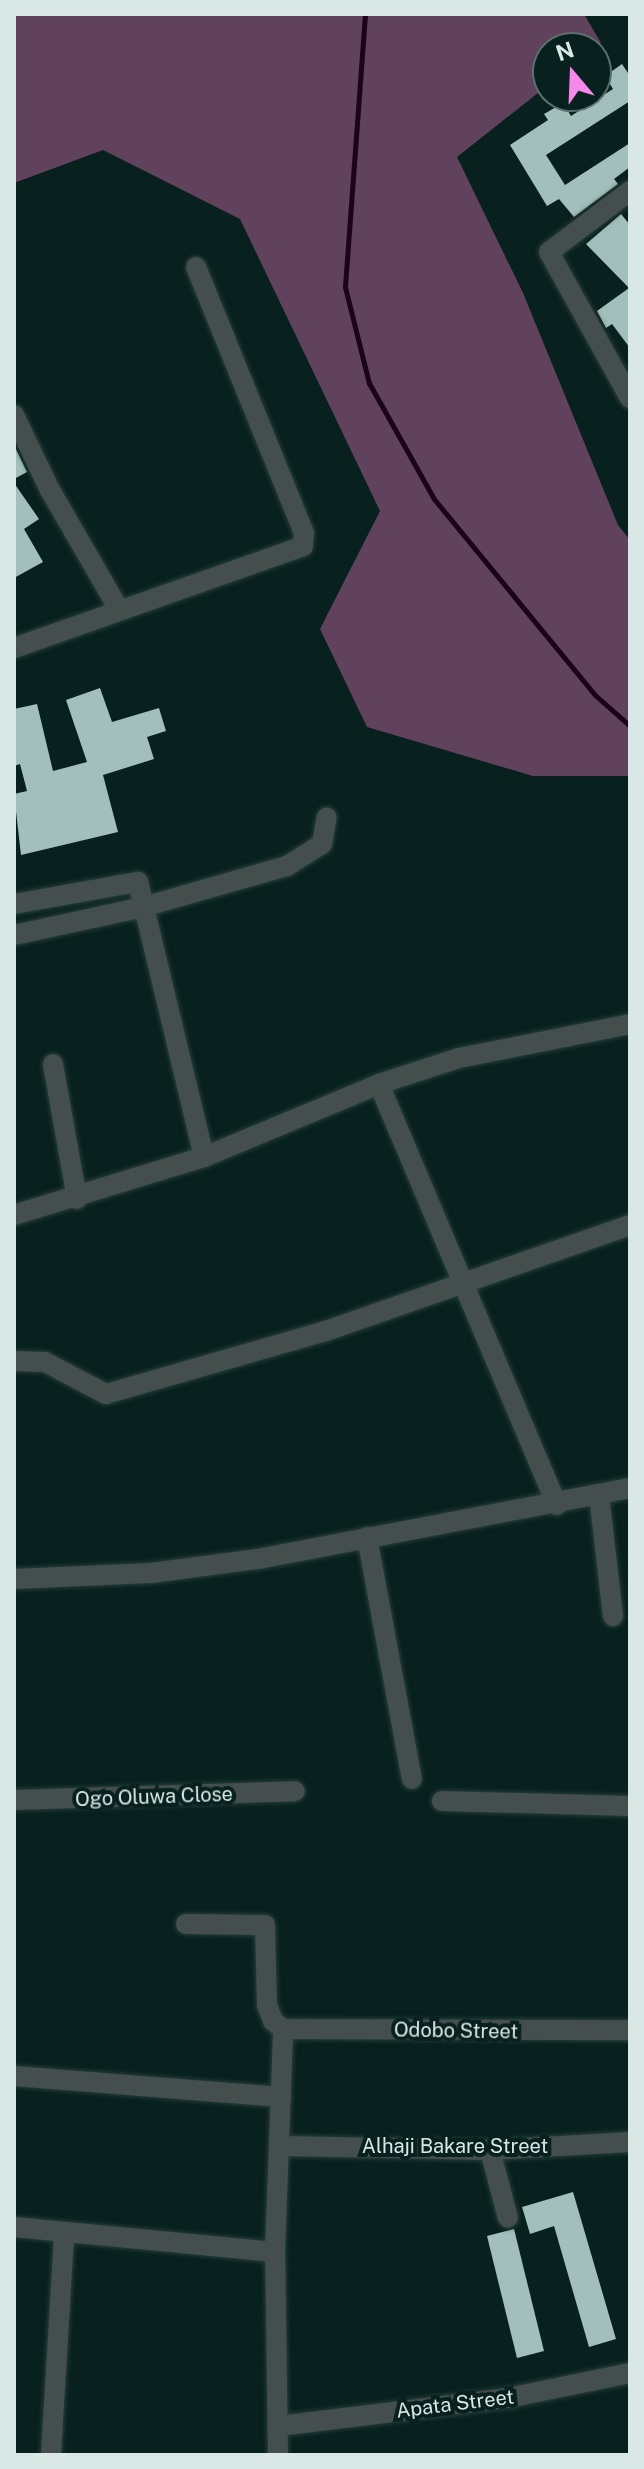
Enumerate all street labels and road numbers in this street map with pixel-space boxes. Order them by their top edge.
street label: Ogo Oluwa Close [75,1782,233,1812]
street label: Odobo Street [394,2018,518,2044]
street label: Alhaji Bakare Street [362,2134,548,2158]
street label: Apata Street [395,2385,515,2423]

